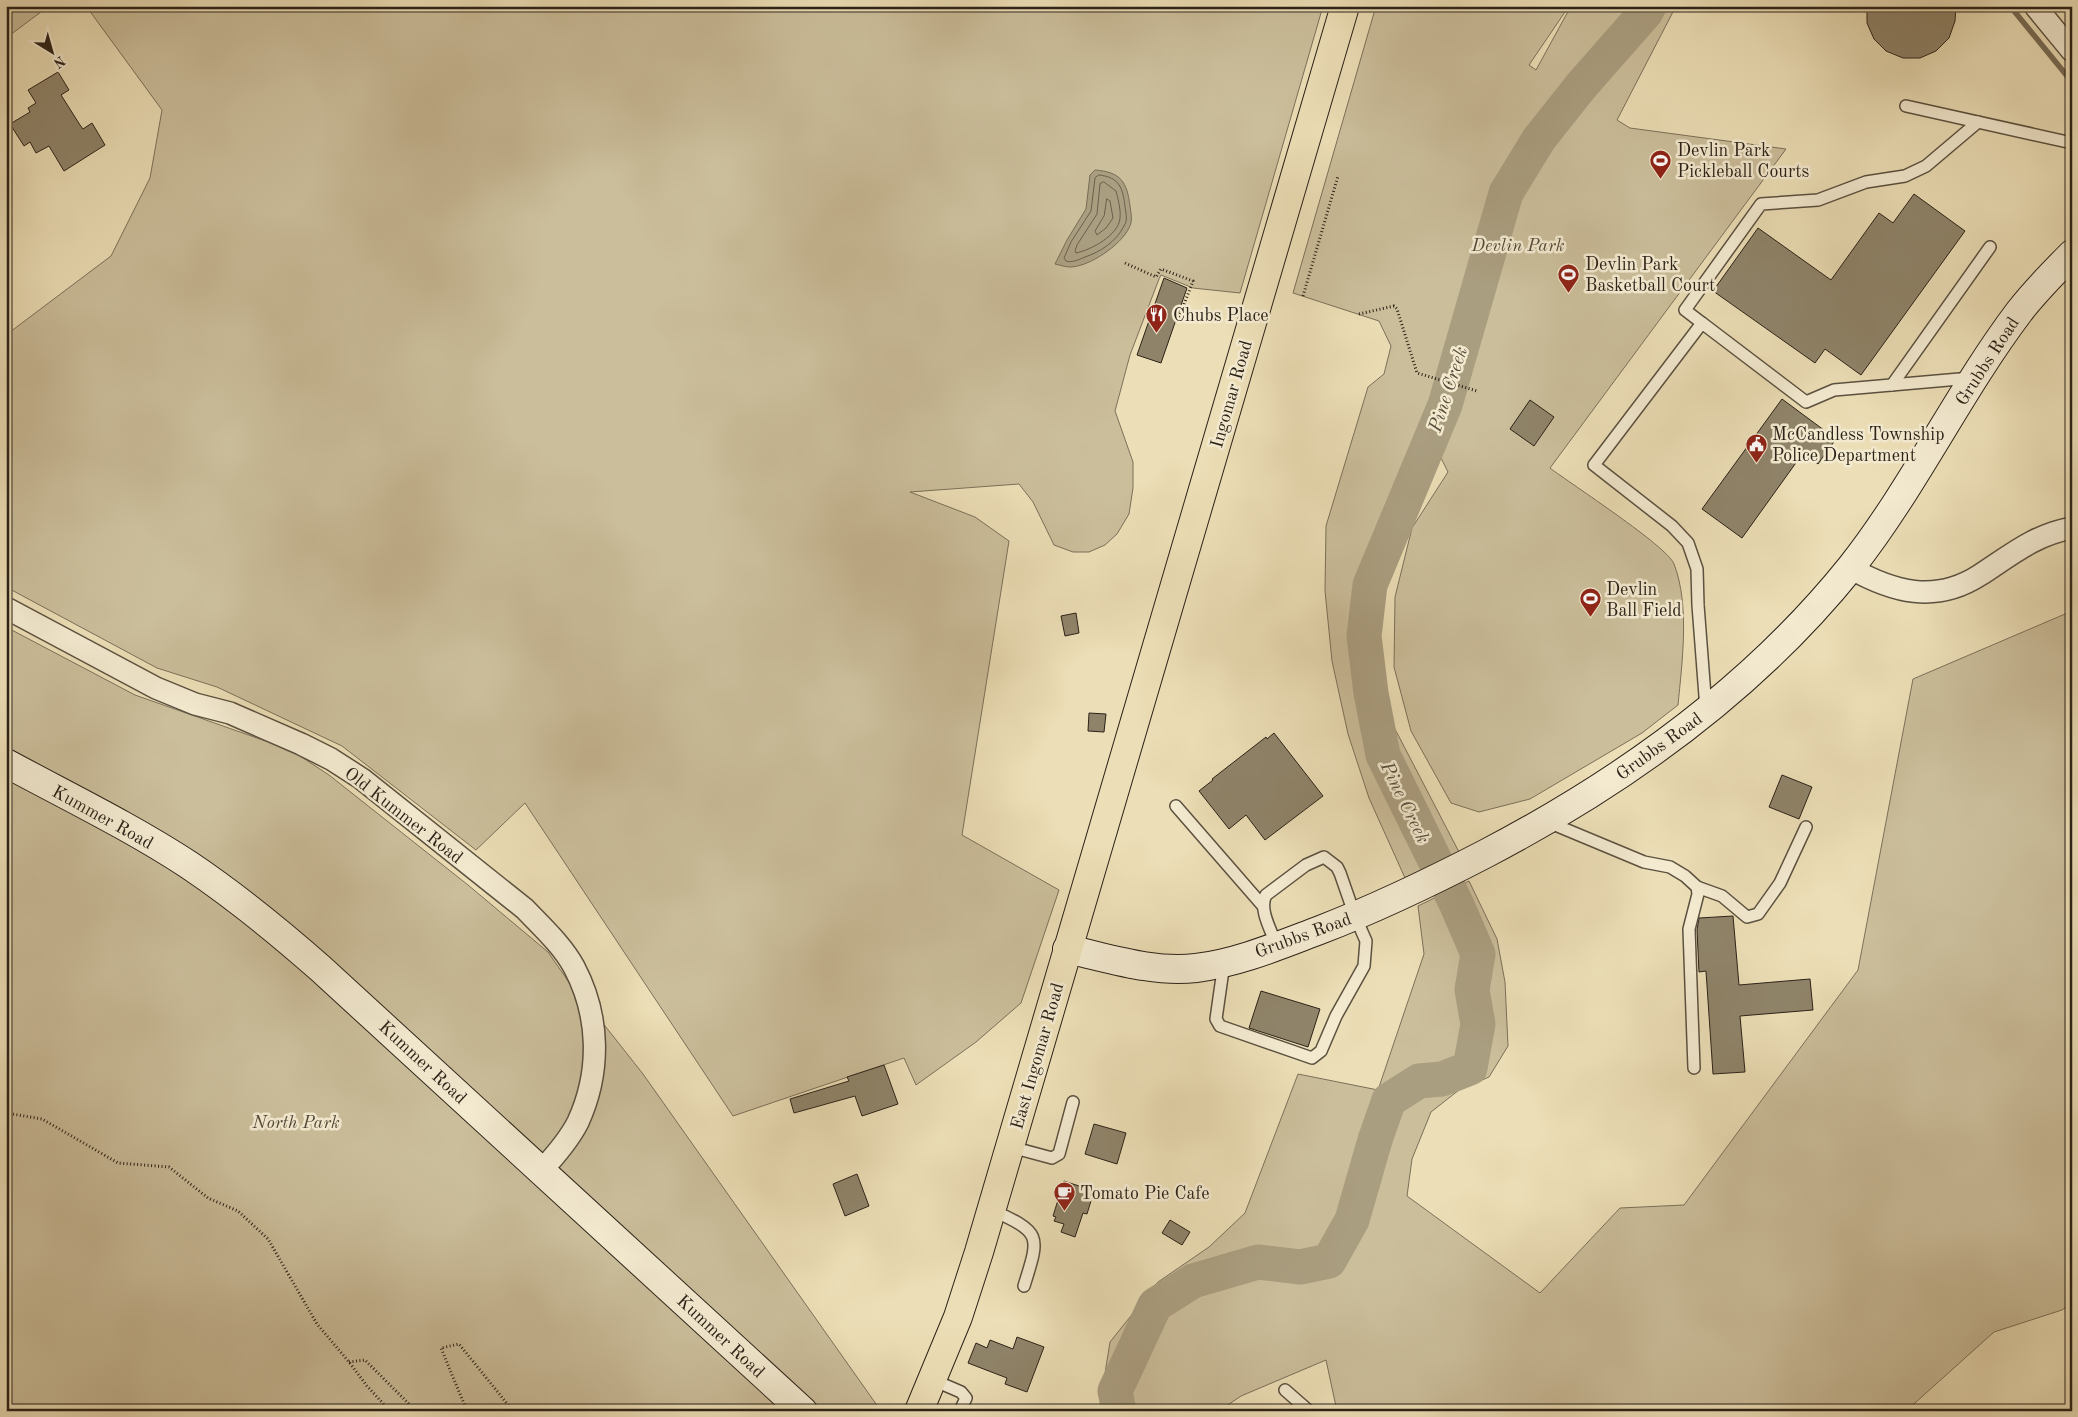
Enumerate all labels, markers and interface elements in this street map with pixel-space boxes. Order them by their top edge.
north arrow [28,28,78,78]
text: N [50,53,68,71]
place label: Devlin Park Pickleball Courts [1677,142,1810,181]
sports icon: Devlin Park Pickleball Courts [1649,148,1673,179]
park label: Devlin Park [1470,237,1565,255]
place label: Devlin Park Basketball Court [1585,256,1715,295]
sports icon: Devlin Park Basketball Court [1557,262,1581,293]
restaurant icon: Chubs Place [1145,303,1169,334]
place label: Chubs Place [1173,307,1269,325]
street label: Grubbs Road [1953,314,2023,409]
street label: Ingomar Road [1208,338,1256,450]
water label: Pine Creek [1426,345,1472,436]
place label: McCandless Township Police Department [1772,426,1945,465]
public building icon: McCandless Township Police Department [1744,432,1768,463]
place label: Devlin Ball Field [1606,581,1682,620]
sports icon: Devlin Ball Field [1578,587,1602,618]
street label: Grubbs Road [1613,710,1706,784]
water label: Pine Creek [1375,758,1432,847]
street label: Old Kummer Road [341,764,466,867]
street label: Kummer Road [49,783,156,853]
street label: Grubbs Road [1253,910,1354,962]
street label: East Ingomar Road [1008,981,1068,1132]
street label: Kummer Road [375,1018,470,1108]
park label: North Park [251,1114,340,1132]
cafe icon: Tomato Pie Cafe [1052,1181,1076,1212]
place label: Tomato Pie Cafe [1080,1185,1210,1203]
street label: Kummer Road [673,1292,768,1382]

